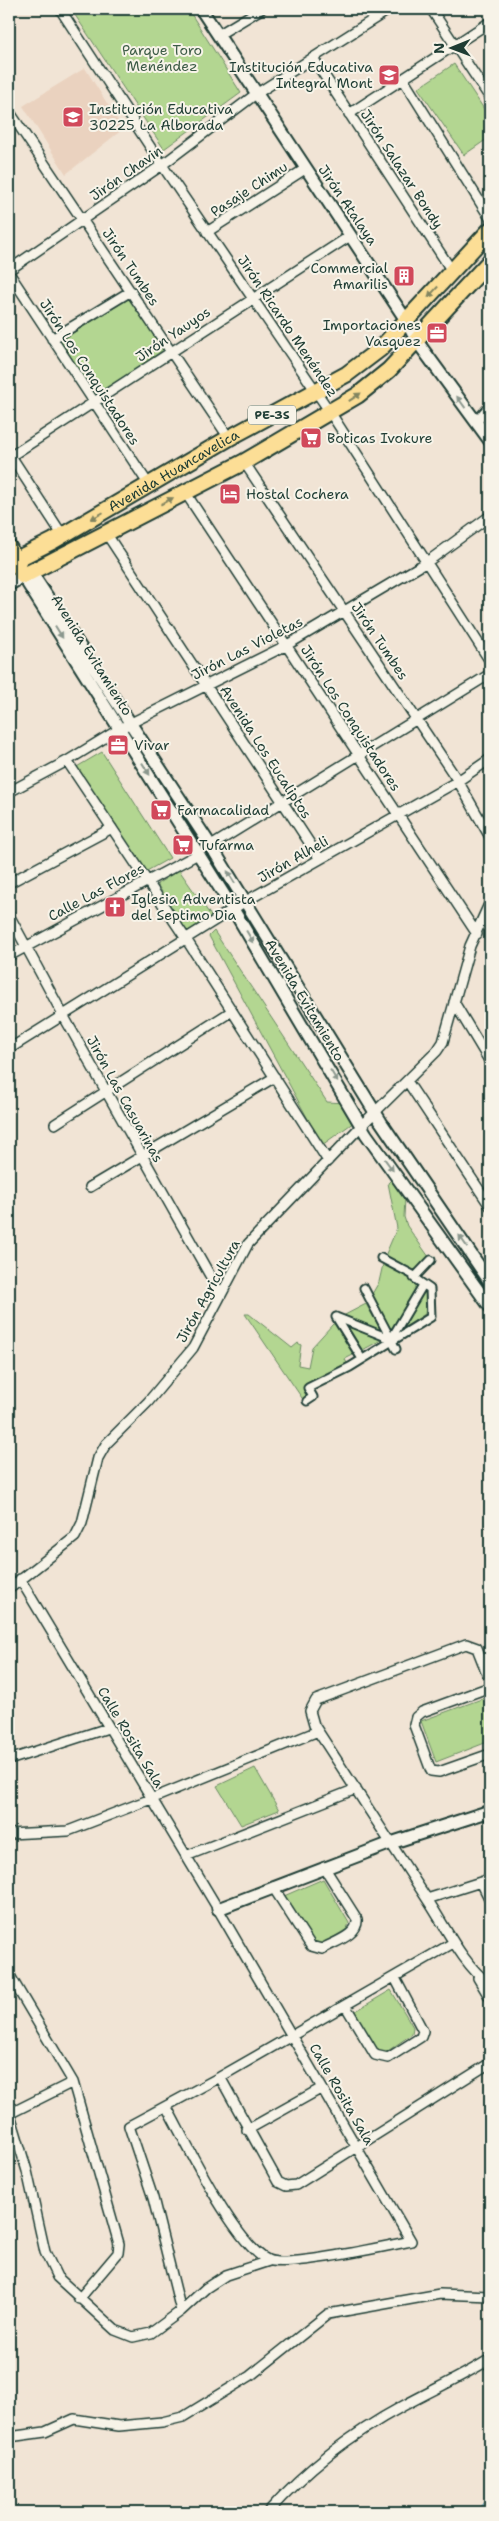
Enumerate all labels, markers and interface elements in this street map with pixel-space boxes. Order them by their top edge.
north arrow [426,22,476,72]
park label: Parque Toro Menéndez [122,41,202,75]
text: N [430,43,448,54]
place label: Institución Educativa Integral Mont [229,58,373,92]
school or university icon: Institución Educativa Integral Mont [377,63,401,87]
place label: Institución Educativa 30225 La Alborada [89,100,233,134]
school or university icon: Institución Educativa 30225 La Alborada [61,105,85,129]
street label: Jirón Salazar Bondy [357,106,447,232]
street label: Jirón Chavin [86,141,166,205]
street label: Pasaje Chimu [207,157,291,221]
street label: Jirón Atalaya [314,161,382,249]
street label: Jirón Tumbes [98,225,164,309]
street label: Jirón Ricardo Menéndez [234,252,342,400]
place label: Commercial Amarilis [310,259,389,293]
building icon: Commercial Amarilis [392,264,416,288]
one-way arrow [427,285,439,297]
street label: Jirón Los Conquistadores [36,295,144,449]
street label: Jirón Yauyos [132,302,214,366]
place label: Importaciones Vasquez [323,316,421,350]
office icon: Importaciones Vasquez [425,321,449,345]
one-way arrow [348,392,362,401]
one-way arrow [456,395,466,409]
road number: PE-3S [248,406,296,424]
street label: Avenida Huancavelica [105,425,242,516]
supermarket icon: Boticas Ivokure [299,426,323,450]
place label: Boticas Ivokure [327,429,432,447]
hotel icon: Hostal Cochera [218,482,242,506]
place label: Hostal Cochera [246,485,349,503]
one-way arrow [160,497,175,505]
one-way arrow [90,511,103,520]
street label: Avenida Evitamiento [47,591,137,719]
street label: Jirón Tumbes [347,599,413,683]
street label: Jirón Las Violetas [188,612,306,684]
one-way arrow [54,625,64,638]
street label: Jirón Los Conquistadores [297,641,405,795]
street label: Avenida Los Eucaliptos [216,682,316,822]
office icon: Vivar [106,733,130,757]
place label: Vivar [134,736,170,754]
one-way arrow [141,763,150,776]
supermarket icon: Farmacalidad [149,798,173,822]
place label: Farmacalidad [177,801,269,819]
street label: Jirón Alheli [255,832,331,886]
supermarket icon: Tufarma [171,833,195,857]
place label: Tufarma [199,836,254,854]
street label: Calle Las Flores [45,859,147,925]
one-way arrow [226,871,236,884]
place label: Iglesia Adventista del Septimo Dia [131,890,256,924]
church icon: Iglesia Adventista del Septimo Dia [103,895,127,919]
one-way arrow [245,930,254,943]
street label: Avenida Evitamiento [261,936,349,1064]
street label: Jirón Las Casuarinas [83,1033,167,1165]
one-way arrow [329,1069,338,1082]
one-way arrow [384,1158,394,1172]
one-way arrow [458,1234,468,1248]
street label: Jirón Agricultura [172,1236,244,1346]
street label: Calle Rosita Sala [94,1683,168,1791]
street label: Calle Rosita Sala [306,2040,379,2148]

